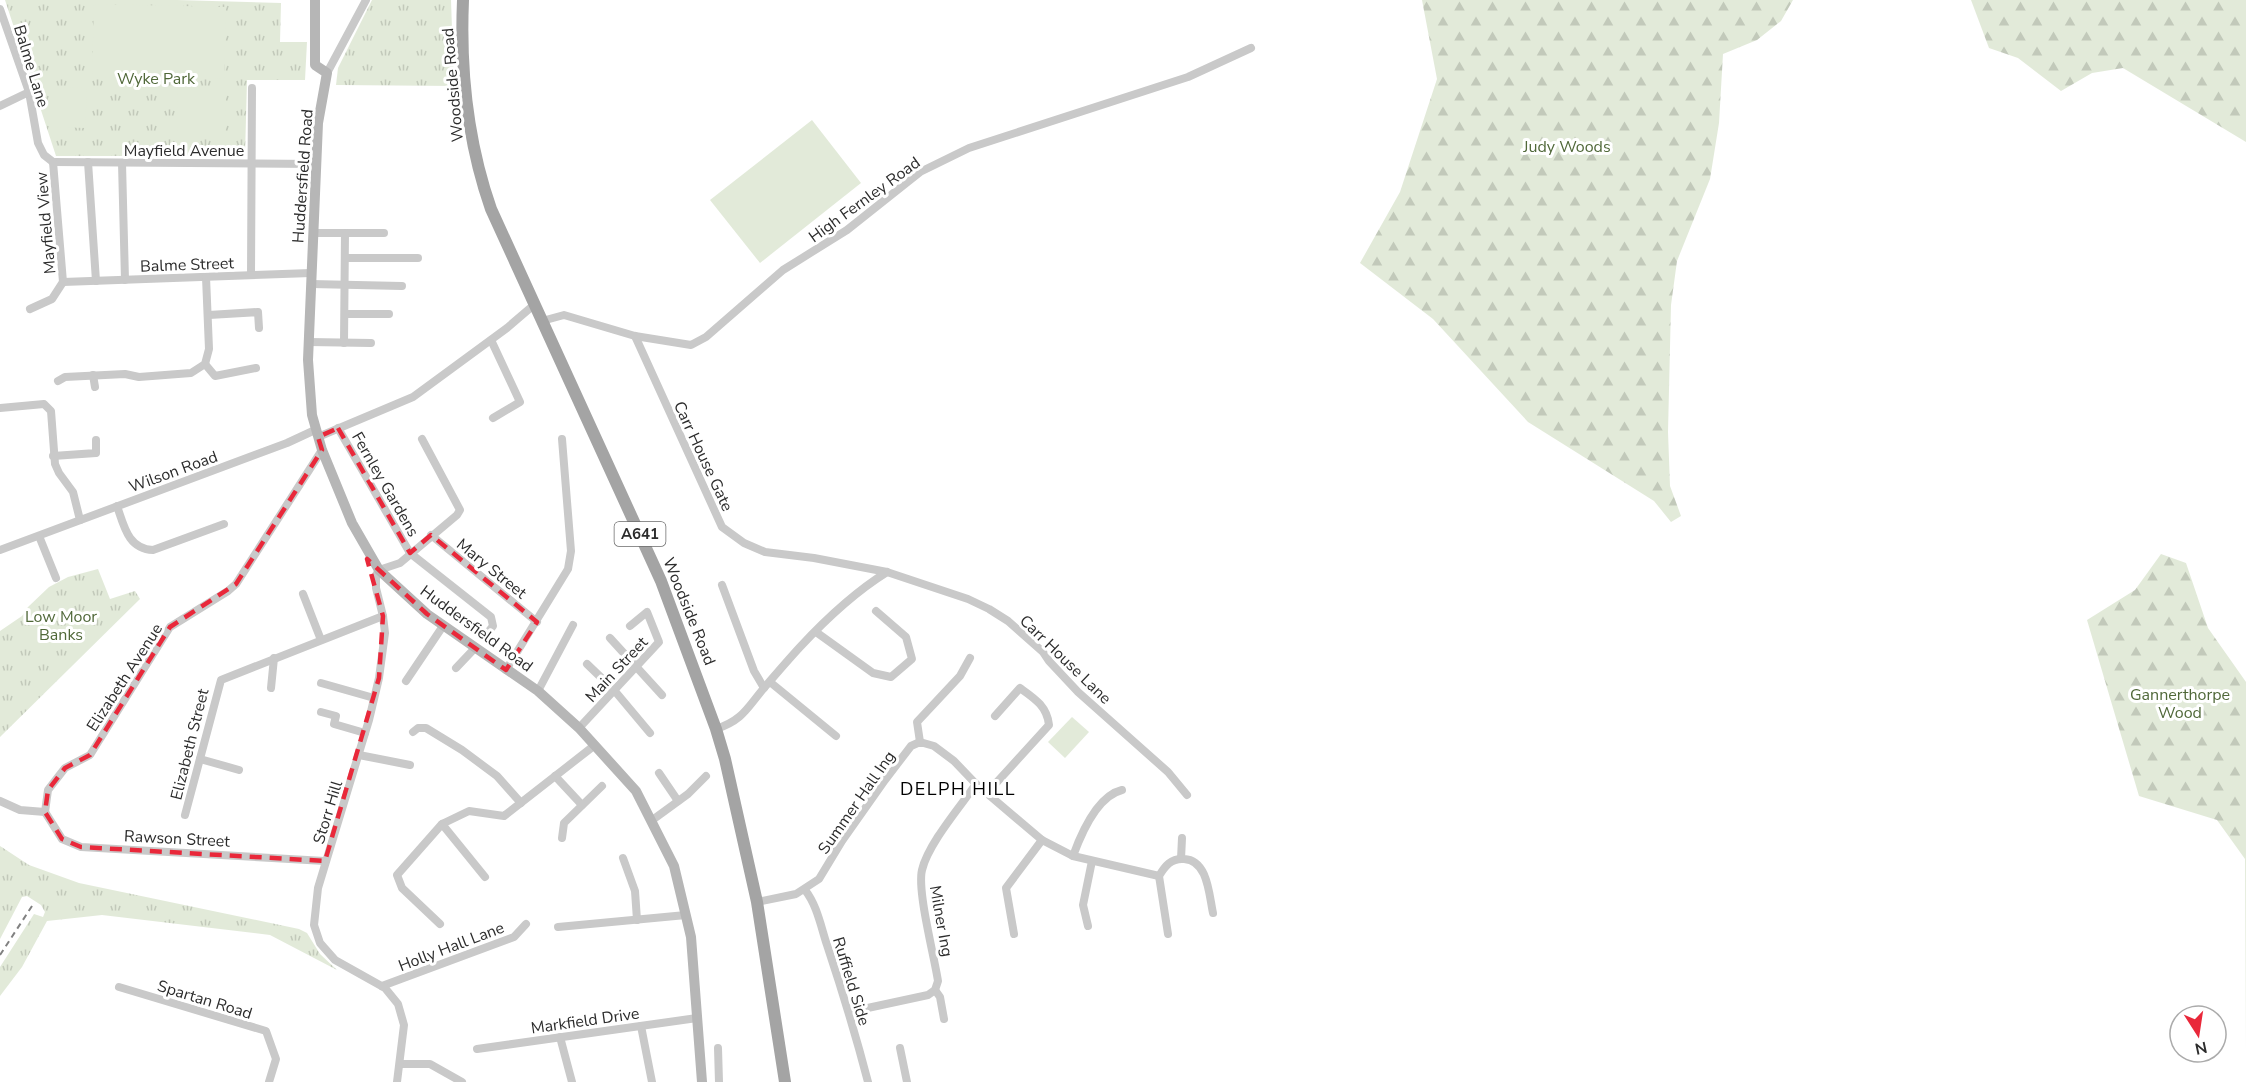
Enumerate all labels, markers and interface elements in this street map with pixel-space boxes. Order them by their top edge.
street label: Balme Lane [8,22,54,110]
street label: Woodside Road [437,27,469,143]
park label: Wyke Park [117,68,196,90]
street label: Huddersfield Road [287,108,319,244]
park label: Judy Woods [1522,136,1611,158]
street label: Mayfield Avenue [124,140,244,162]
street label: High Fernley Road [804,152,925,248]
street label: Mayfield View [31,170,61,275]
street label: Balme Street [140,252,235,278]
street label: Carr House Gate [668,398,738,515]
street label: Fernley Gardens [346,428,424,541]
street label: Wilson Road [126,446,221,498]
road number: A641 [614,522,666,546]
street label: Mary Street [452,534,531,604]
street label: Woodside Road [657,554,721,669]
street label: Huddersfield Road [416,580,537,677]
park label: Low Moor Banks [25,606,97,646]
street label: Carr House Lane [1015,610,1116,709]
street label: Elizabeth Avenue [82,619,168,736]
street label: Main Street [580,632,653,707]
park label: Gannerthorpe Wood [2130,684,2230,724]
street label: Elizabeth Street [166,686,215,802]
street label: Summer Hall Ing [813,747,901,859]
district label: DELPH HILL [900,777,1016,801]
street label: Storr Hill [308,778,348,847]
street label: Rawson Street [124,825,231,853]
street label: Milner Ing [924,884,958,959]
street label: Holly Hall Lane [395,917,507,977]
street label: Ruffield Side [827,934,875,1028]
street label: Spartan Road [154,975,255,1025]
street label: Markfield Drive [529,1002,641,1039]
north arrow [2168,1004,2228,1064]
text: N [2193,1036,2209,1060]

